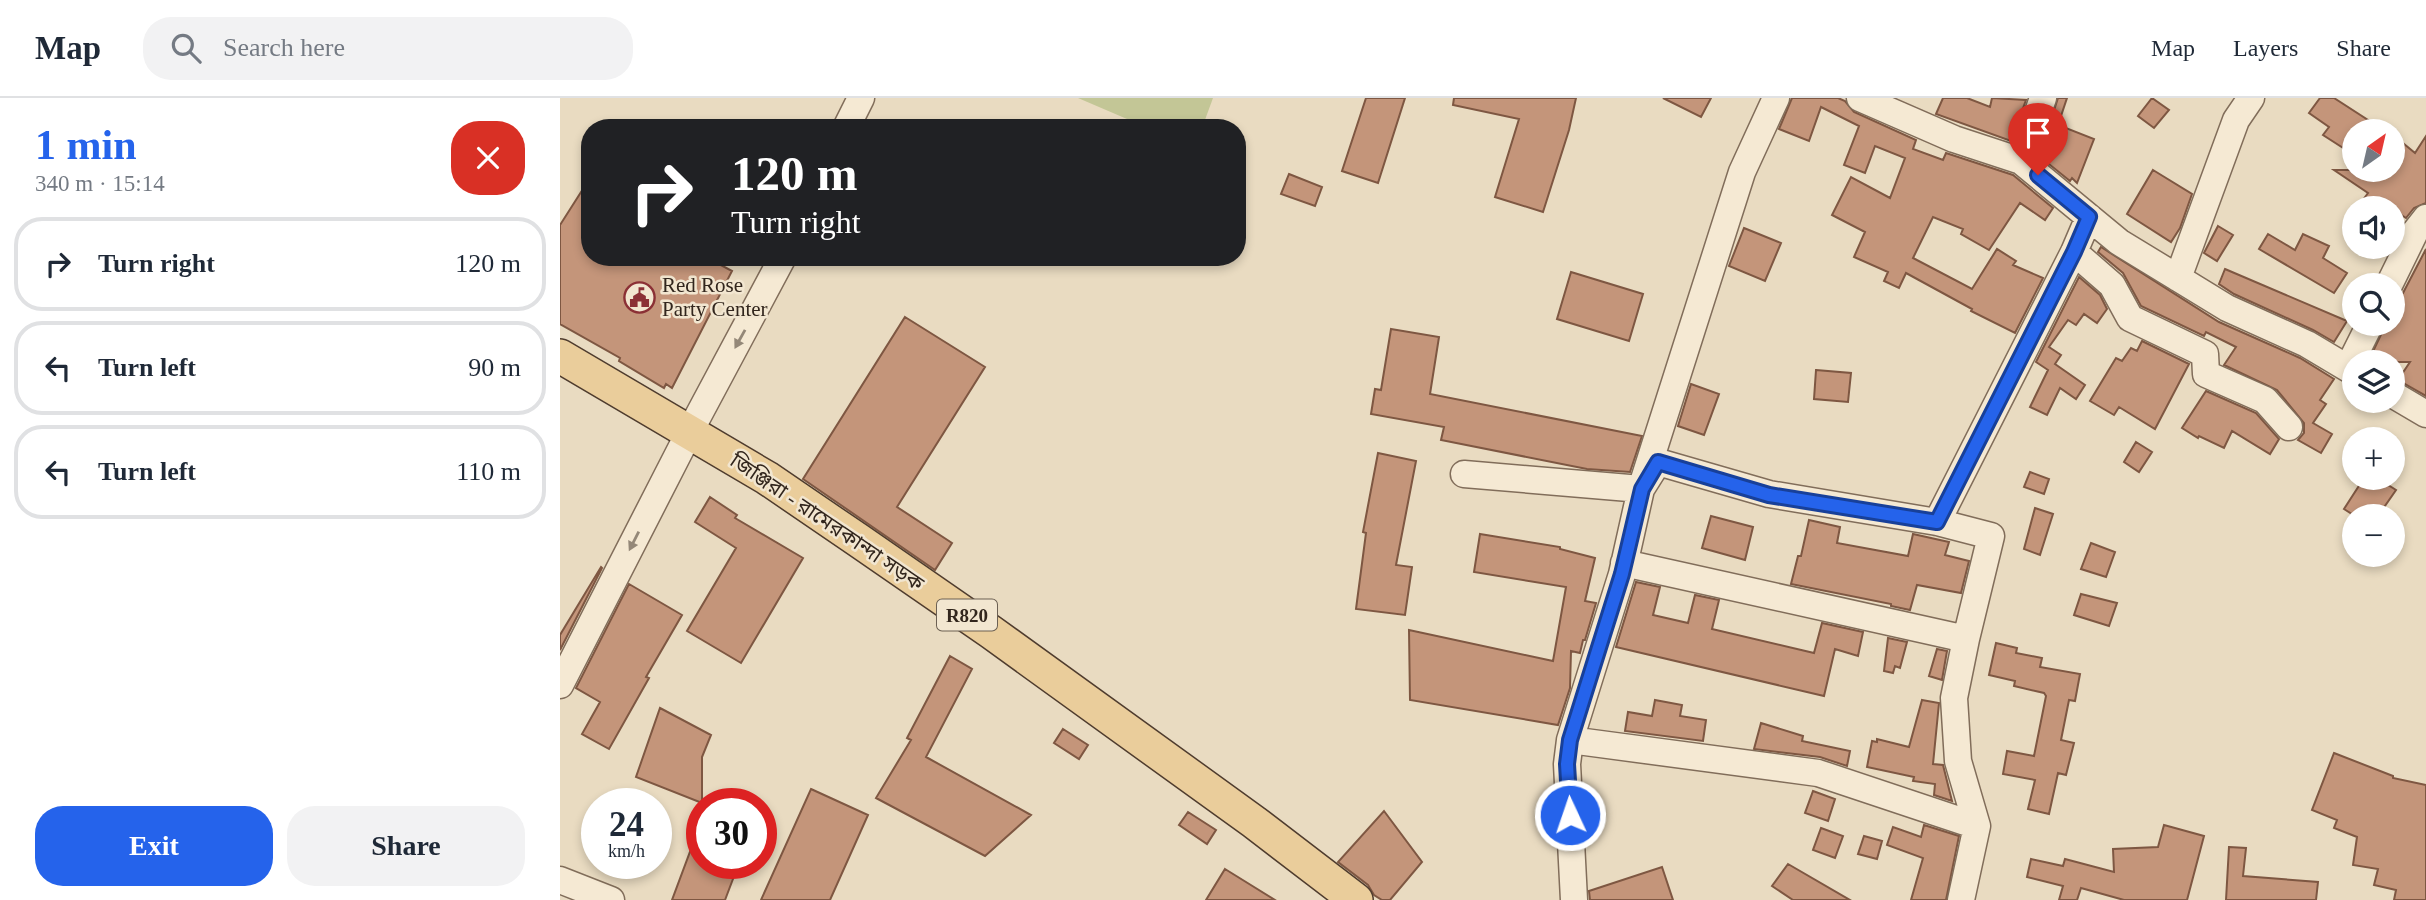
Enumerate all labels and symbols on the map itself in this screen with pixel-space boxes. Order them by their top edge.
pin [2008,103,2068,175]
north arrow [2342,119,2404,182]
place label: Red Rose Party Center [662,273,768,321]
public building icon: Red Rose Party Center [622,280,656,314]
one-way arrow [734,330,746,349]
street label: জিঞ্জিরা - রামেরকান্দা সড়ক [725,448,929,596]
one-way arrow [628,531,639,551]
road number: R820 [937,600,997,630]
position arrow [1533,778,1607,852]
speed limit sign: 30 [686,788,777,879]

